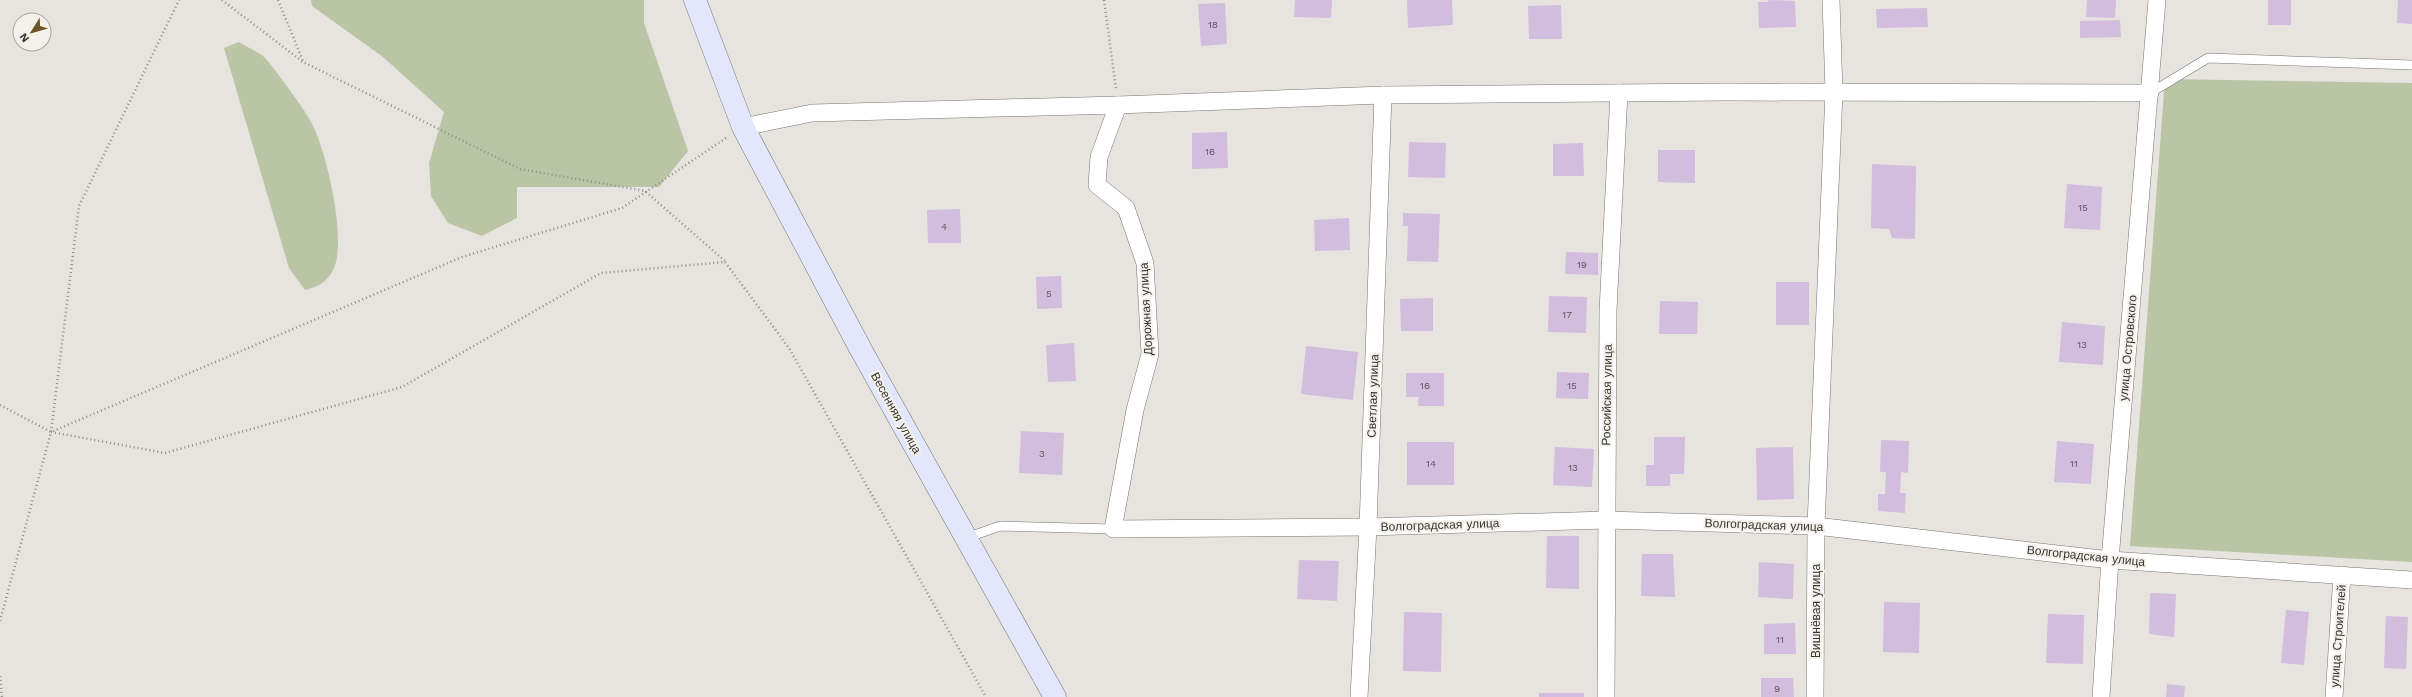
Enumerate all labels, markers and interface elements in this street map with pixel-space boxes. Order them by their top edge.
north arrow [12,12,52,52]
house number: 18 [1208,19,1218,30]
text: N [17,31,32,45]
house number: 16 [1205,146,1215,157]
house number: 15 [2078,202,2088,213]
house number: 4 [941,221,947,232]
house number: 19 [1577,259,1587,270]
street label: Дорожная улица [1137,262,1155,356]
house number: 5 [1046,288,1052,299]
street label: улица Островского [2116,294,2140,402]
house number: 17 [1562,309,1572,320]
house number: 13 [2077,339,2087,350]
street label: Российская улица [1599,344,1615,446]
street label: Светлая улица [1365,354,1381,438]
street label: Весенняя улица [868,370,924,456]
house number: 16 [1420,380,1430,391]
house number: 15 [1567,380,1577,391]
house number: 3 [1039,448,1045,459]
house number: 14 [1426,458,1436,469]
house number: 11 [2070,458,2078,469]
house number: 13 [1568,462,1578,473]
street label: Волгоградская улица [1380,516,1500,534]
street label: Волгоградская улица [1704,516,1824,534]
street label: Волгоградская улица [2026,543,2146,569]
street label: Вишнёвая улица [1809,564,1823,658]
street label: улица Строителей [2327,584,2349,688]
house number: 11 [1776,634,1784,645]
house number: 9 [1774,683,1780,694]

